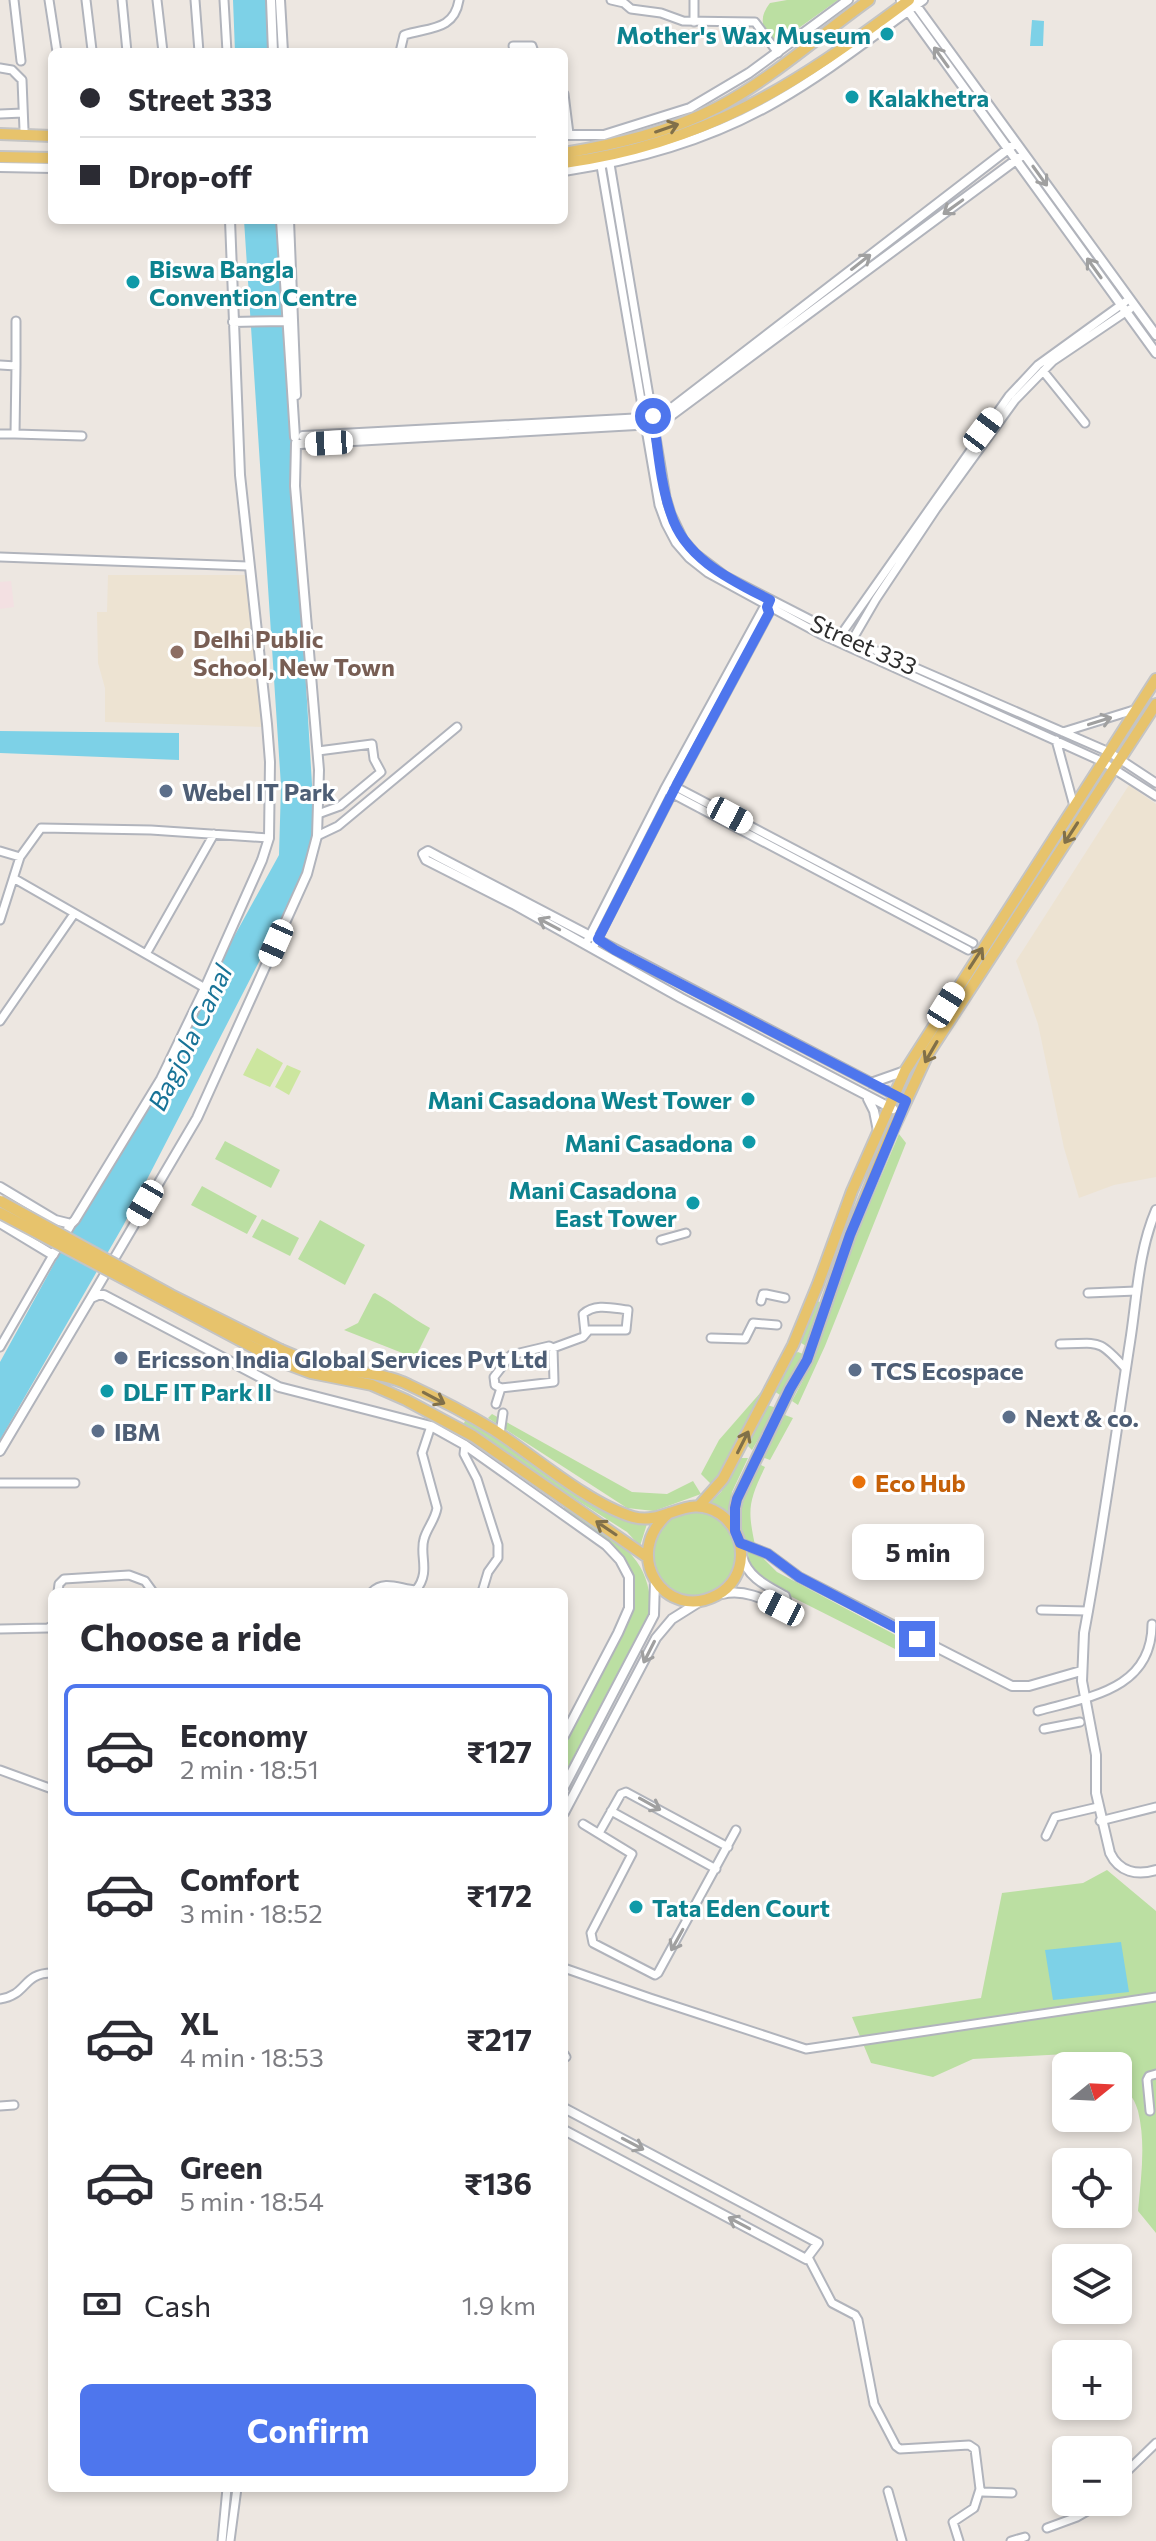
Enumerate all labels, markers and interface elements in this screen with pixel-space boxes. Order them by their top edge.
place label: Mother's Wax Museum [616,20,871,49]
marker: Mother's Wax Museum [878,25,896,43]
one-way arrow [932,47,949,69]
text: Street 333 [128,80,272,117]
place label: Kalakhetra [868,83,989,112]
marker: Kalakhetra [843,88,861,106]
one-way arrow [654,119,679,134]
text: Drop-off [128,157,252,194]
one-way arrow [1031,165,1048,186]
one-way arrow [943,199,965,215]
place label: Biswa Bangla Convention Centre [149,254,357,311]
one-way arrow [850,254,871,271]
one-way arrow [1085,257,1102,279]
marker: Biswa Bangla Convention Centre [124,273,142,291]
route start [635,398,671,434]
car [959,404,1007,456]
car [304,430,354,456]
street label: Street 333 [806,608,922,680]
place label: Delhi Public School, New Town [193,624,395,681]
marker: Delhi Public School, New Town [168,643,186,661]
one-way arrow [1087,713,1112,727]
place label: Webel IT Park [182,777,336,806]
marker: Webel IT Park [157,782,175,800]
car [703,793,757,837]
one-way arrow [1063,821,1079,844]
car [255,916,297,970]
one-way arrow [538,916,561,932]
one-way arrow [968,947,985,969]
water label: Bagjola Canal [140,958,238,1115]
car [923,978,969,1032]
one-way arrow [923,1040,939,1063]
place label: Mani Casadona West Tower [428,1085,732,1114]
marker: Mani Casadona West Tower [739,1090,757,1108]
place label: Mani Casadona [565,1128,733,1157]
marker: Mani Casadona [740,1133,758,1151]
place label: Mani Casadona East Tower [509,1175,677,1232]
car [123,1176,167,1230]
marker: Mani Casadona East Tower [684,1194,702,1212]
place label: Ericsson India Global Services Pvt Ltd [137,1344,548,1373]
marker: Ericsson India Global Services Pvt Ltd [112,1349,130,1367]
place label: TCS Ecospace [871,1356,1024,1385]
marker: TCS Ecospace [846,1361,864,1379]
place label: DLF IT Park II [123,1377,272,1406]
marker: DLF IT Park II [98,1382,116,1400]
one-way arrow [421,1391,445,1407]
place label: Next & co. [1025,1403,1139,1432]
marker: Next & co. [1000,1408,1018,1426]
place label: IBM [114,1417,161,1446]
marker: IBM [89,1422,107,1440]
one-way arrow [735,1431,751,1455]
place label: Eco Hub [875,1468,966,1497]
marker: Eco Hub [850,1473,868,1491]
one-way arrow [595,1520,617,1536]
callout: 5 min [851,1523,983,1579]
text: 5 min [885,1536,951,1567]
car [754,1586,808,1630]
text: Choose a ride [80,1614,301,1658]
route end [899,1621,935,1657]
one-way arrow [640,1640,656,1664]
icon: car [84,1714,156,1786]
text: Economy [180,1716,308,1753]
text: ₹127 [467,1732,532,1769]
text: 2 min · 18:51 [180,1753,319,1784]
one-way arrow [638,1796,661,1812]
icon: car [84,1858,156,1930]
text: Comfort [180,1860,299,1897]
text: ₹172 [466,1876,532,1913]
place label: Tata Eden Court [652,1893,830,1922]
text: 3 min · 18:52 [180,1897,323,1928]
marker: Tata Eden Court [627,1898,645,1916]
one-way arrow [668,1928,684,1951]
icon: car [84,2002,156,2074]
text: XL [180,2004,219,2041]
text: ₹217 [466,2020,532,2057]
text: 4 min · 18:53 [180,2041,324,2072]
north arrow [1052,2052,1132,2132]
map controls [1052,2052,1132,2516]
one-way arrow [621,2137,644,2153]
icon: car [84,2146,156,2218]
text: Green [180,2148,263,2185]
button: locate [1052,2148,1132,2228]
text: ₹136 [464,2164,532,2201]
text: 5 min · 18:54 [180,2185,324,2216]
one-way arrow [728,2214,751,2230]
button: layers [1052,2244,1132,2324]
icon: cash [80,2282,124,2326]
text: Cash [144,2286,211,2323]
text: 1.9 km [462,2289,536,2320]
button: + [1052,2340,1132,2420]
button: Confirm [80,2384,536,2476]
button: − [1052,2436,1132,2516]

